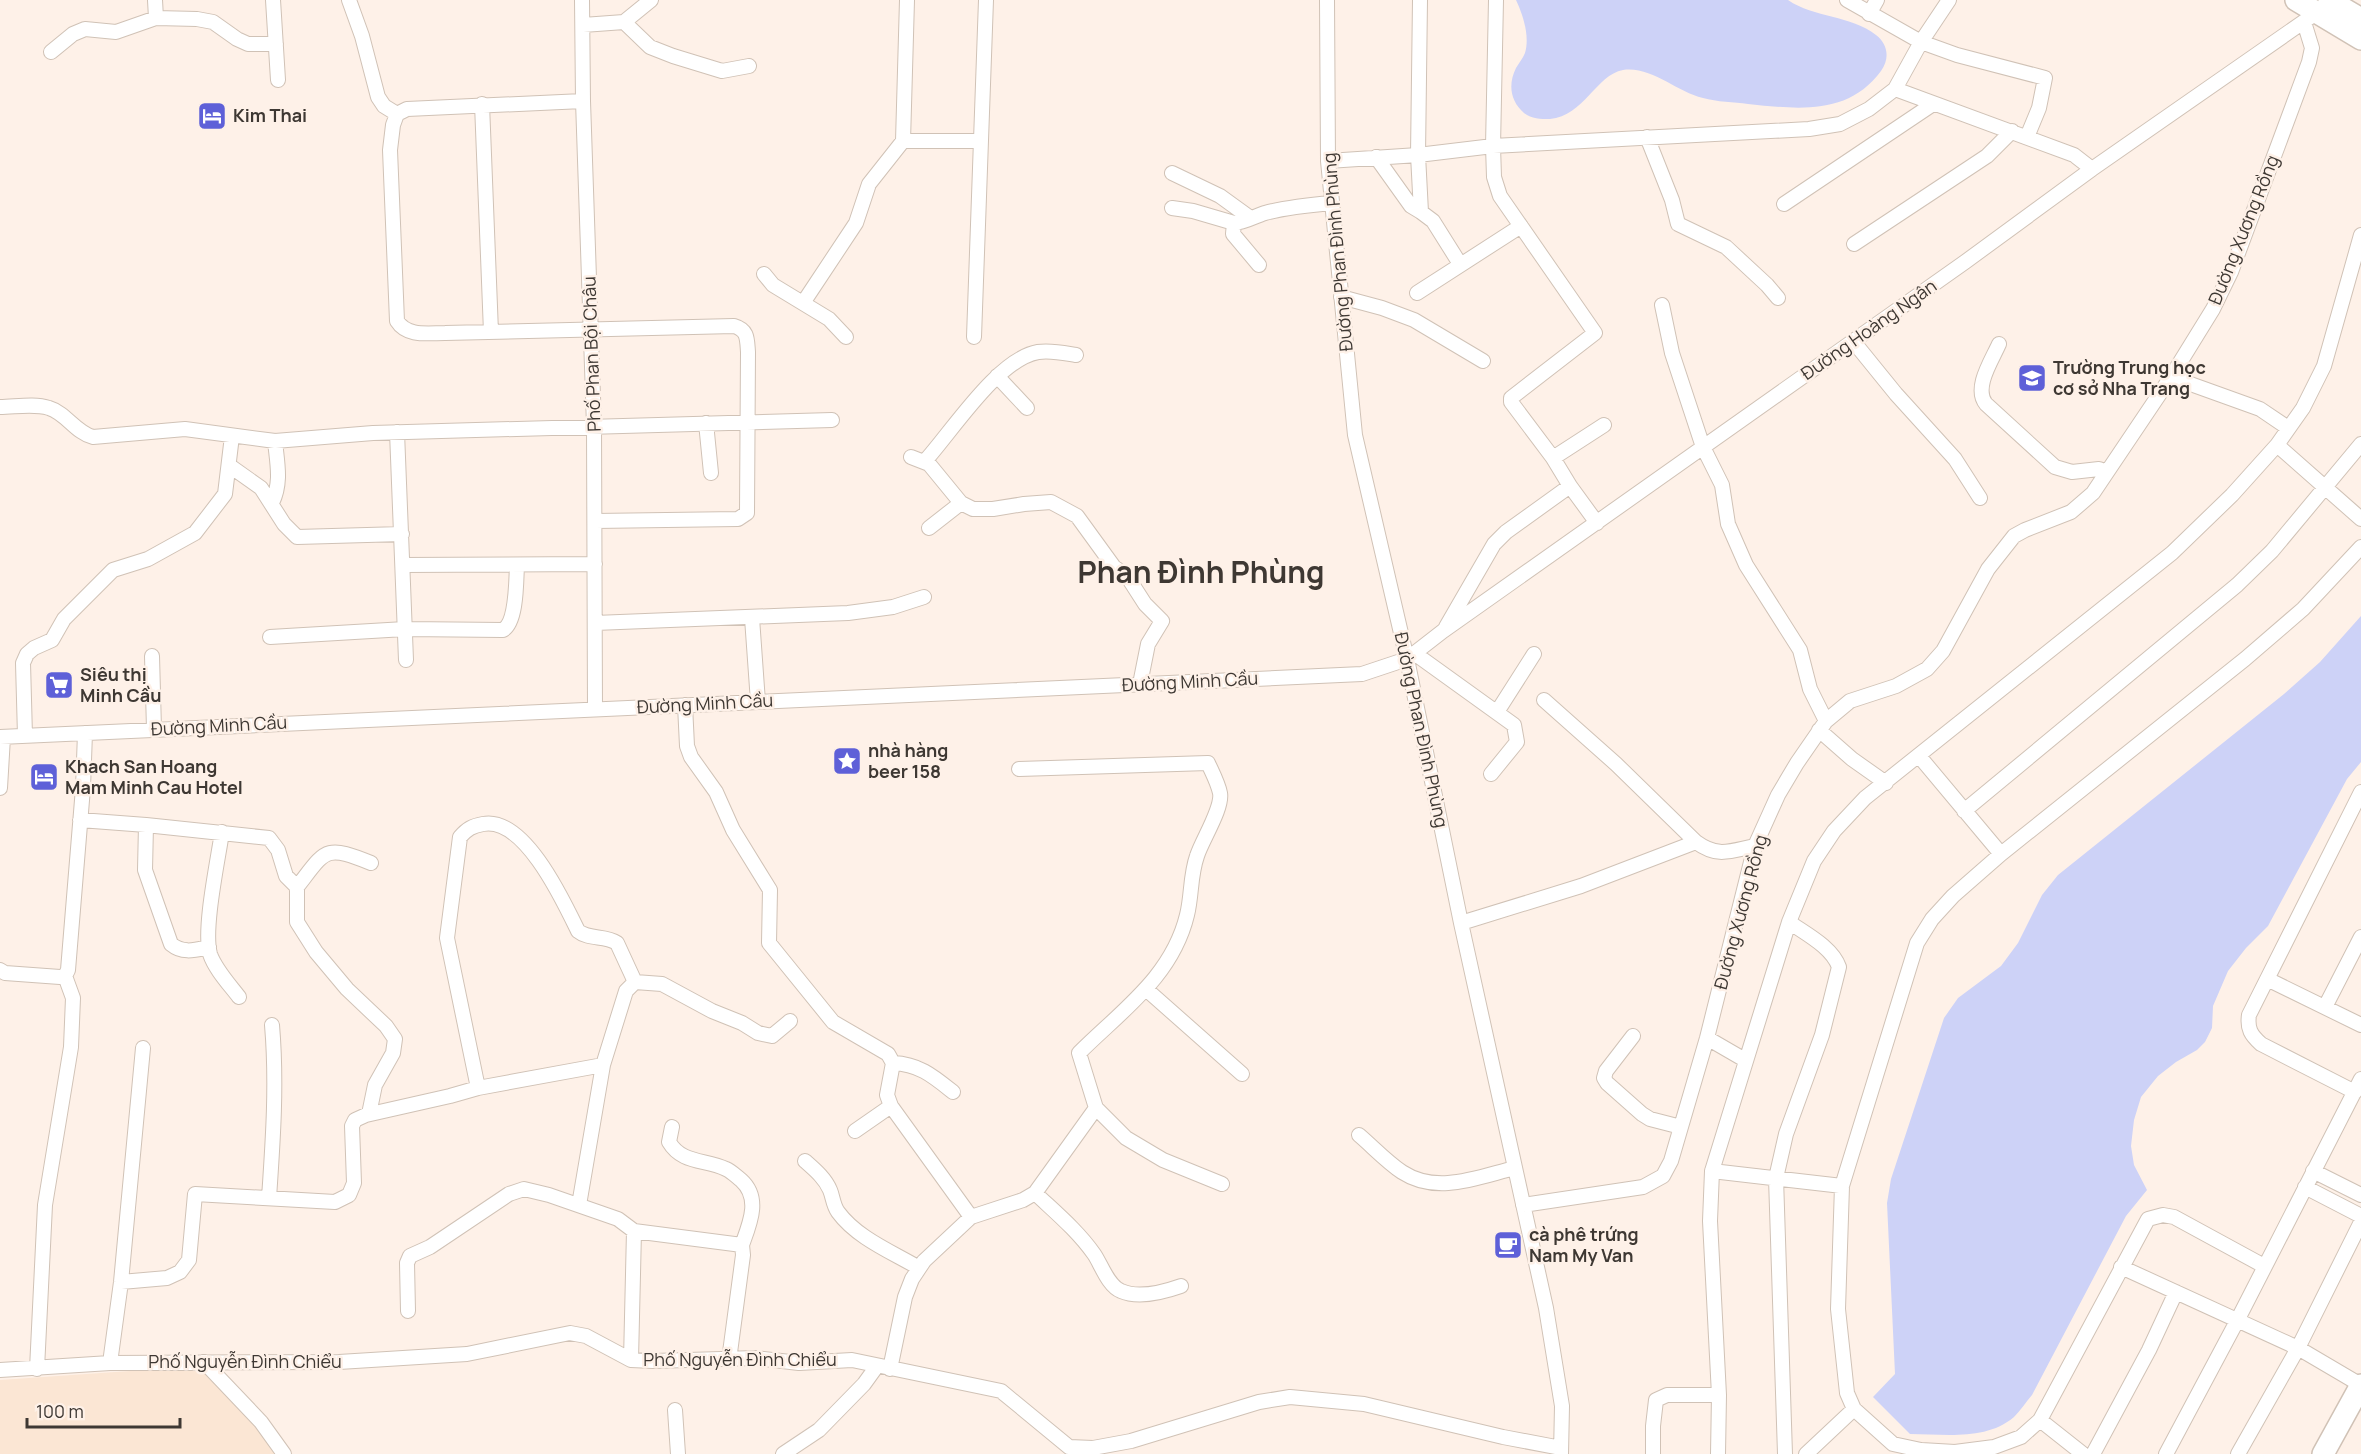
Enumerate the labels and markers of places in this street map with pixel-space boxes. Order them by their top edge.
hotel icon: Kim Thai [196,100,228,132]
place label: Kim Thai [233,103,307,127]
place label: Trường Trung học cơ sở Nha Trang [2053,355,2206,400]
school or university icon: Trường Trung học cơ sở Nha Trang [2016,362,2048,394]
place label: Siêu thị Minh Cầu [80,662,161,707]
supermarket icon: Siêu thị Minh Cầu [43,669,75,701]
place label: nhà hàng beer 158 [868,738,948,783]
place icon: nhà hàng beer 158 [831,745,863,777]
place label: Khach San Hoang Mam Minh Cau Hotel [65,754,243,799]
hotel icon: Khach San Hoang Mam Minh Cau Hotel [28,761,60,793]
place label: cà phê trứng Nam My Van [1529,1222,1639,1267]
cafe icon: cà phê trứng Nam My Van [1492,1229,1524,1261]

